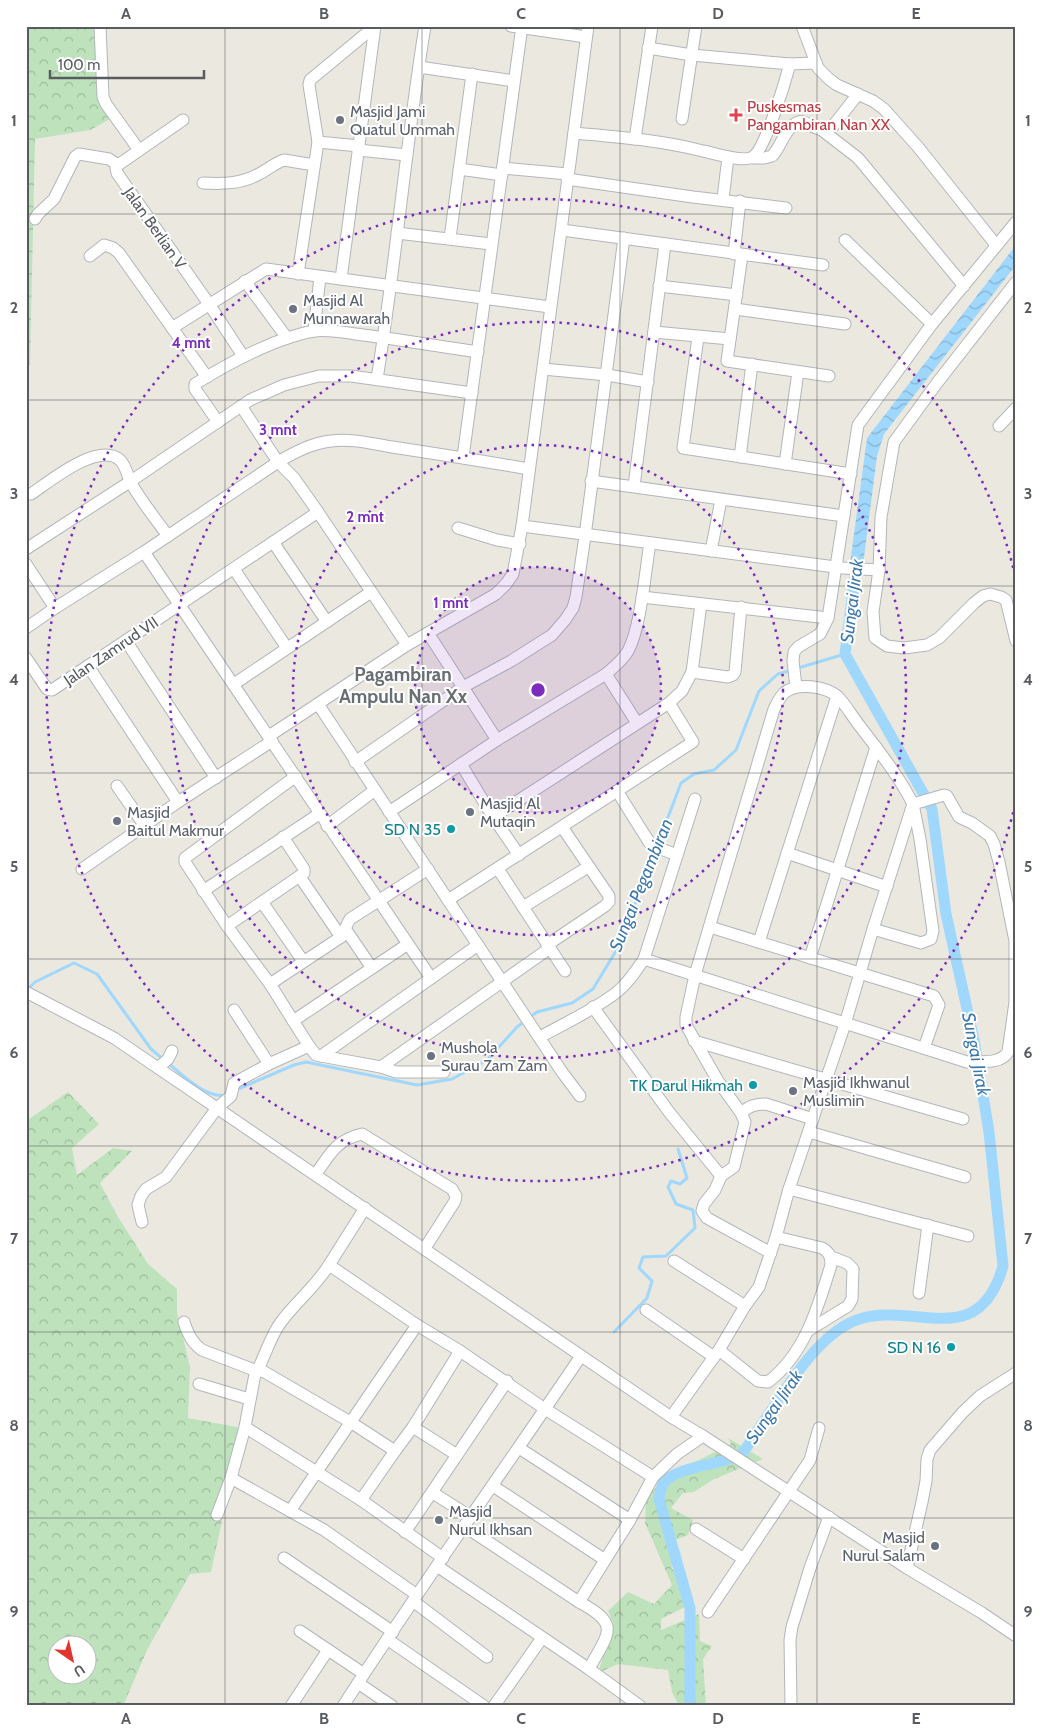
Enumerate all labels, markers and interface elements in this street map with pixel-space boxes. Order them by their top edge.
text: A [121,4,131,23]
text: B [319,4,329,23]
text: C [516,4,526,23]
text: D [712,4,724,23]
text: E [911,4,921,23]
scale bar [50,48,204,80]
text: 100 m [58,56,100,74]
place label: Puskesmas Pangambiran Nan XX [747,97,890,134]
place label: Masjid Jami Quatul Ummah [350,102,455,139]
marker: Puskesmas Pangambiran Nan XX [729,108,743,122]
text: 1 [11,111,17,130]
text: 1 [1025,111,1031,130]
marker: Masjid Jami Quatul Ummah [334,114,346,126]
street label: Jalan Berlian V [119,183,190,273]
place label: Masjid Al Munnawarah [303,291,390,328]
text: 2 [10,298,18,317]
text: 2 [1024,298,1032,317]
marker: Masjid Al Munnawarah [287,303,299,315]
text: 4 mnt [171,334,211,352]
text: 3 mnt [259,421,297,439]
text: 3 [10,484,18,503]
text: 3 [1024,484,1032,503]
text: 2 mnt [346,508,384,526]
water label: Sungai Jirak [836,556,868,644]
text: 1 mnt [433,594,469,612]
street label: Jalan Zamrud VII [59,612,162,690]
district label: Pagambiran Ampulu Nan Xx [339,663,468,708]
text: 4 [9,670,19,689]
text: 4 [1023,670,1033,689]
centre of rings [529,681,547,699]
place label: Masjid Al Mutaqin [480,794,540,831]
place label: Masjid Baitul Makmur [127,803,225,840]
marker: Masjid Al Mutaqin [464,806,476,818]
marker: Masjid Baitul Makmur [111,815,123,827]
water label: Sungai Pegambiran [604,815,678,955]
place label: SD N 35 [384,820,441,839]
marker: SD N 35 [445,823,457,835]
text: 5 [10,857,18,876]
text: 5 [1024,857,1032,876]
water label: Sungai Jirak [957,1010,995,1099]
place label: Mushola Surau Zam Zam [441,1038,548,1075]
text: 6 [10,1043,19,1062]
text: 6 [1024,1043,1033,1062]
marker: Mushola Surau Zam Zam [425,1050,437,1062]
place label: Masjid Ikhwanul Muslimin [803,1073,910,1110]
place label: TK Darul Hikmah [630,1076,743,1095]
marker: TK Darul Hikmah [747,1079,759,1091]
marker: Masjid Ikhwanul Muslimin [787,1085,799,1097]
text: 7 [10,1229,19,1248]
text: 7 [1024,1229,1033,1248]
place label: SD N 16 [887,1338,941,1357]
marker: SD N 16 [945,1341,957,1353]
water label: Sungai Jirak [741,1365,808,1448]
text: 8 [9,1416,19,1435]
text: 8 [1023,1416,1033,1435]
place label: Masjid Nurul Ikhsan [449,1502,532,1539]
marker: Masjid Nurul Ikhsan [433,1514,445,1526]
place label: Masjid Nurul Salam [842,1528,925,1565]
marker: Masjid Nurul Salam [929,1540,941,1552]
text: 9 [10,1602,19,1621]
text: 9 [1024,1602,1033,1621]
north arrow [48,1634,98,1684]
text: U [70,1661,88,1681]
text: A [121,1709,131,1728]
text: B [319,1709,329,1728]
text: C [516,1709,526,1728]
text: D [712,1709,724,1728]
text: E [911,1709,921,1728]

